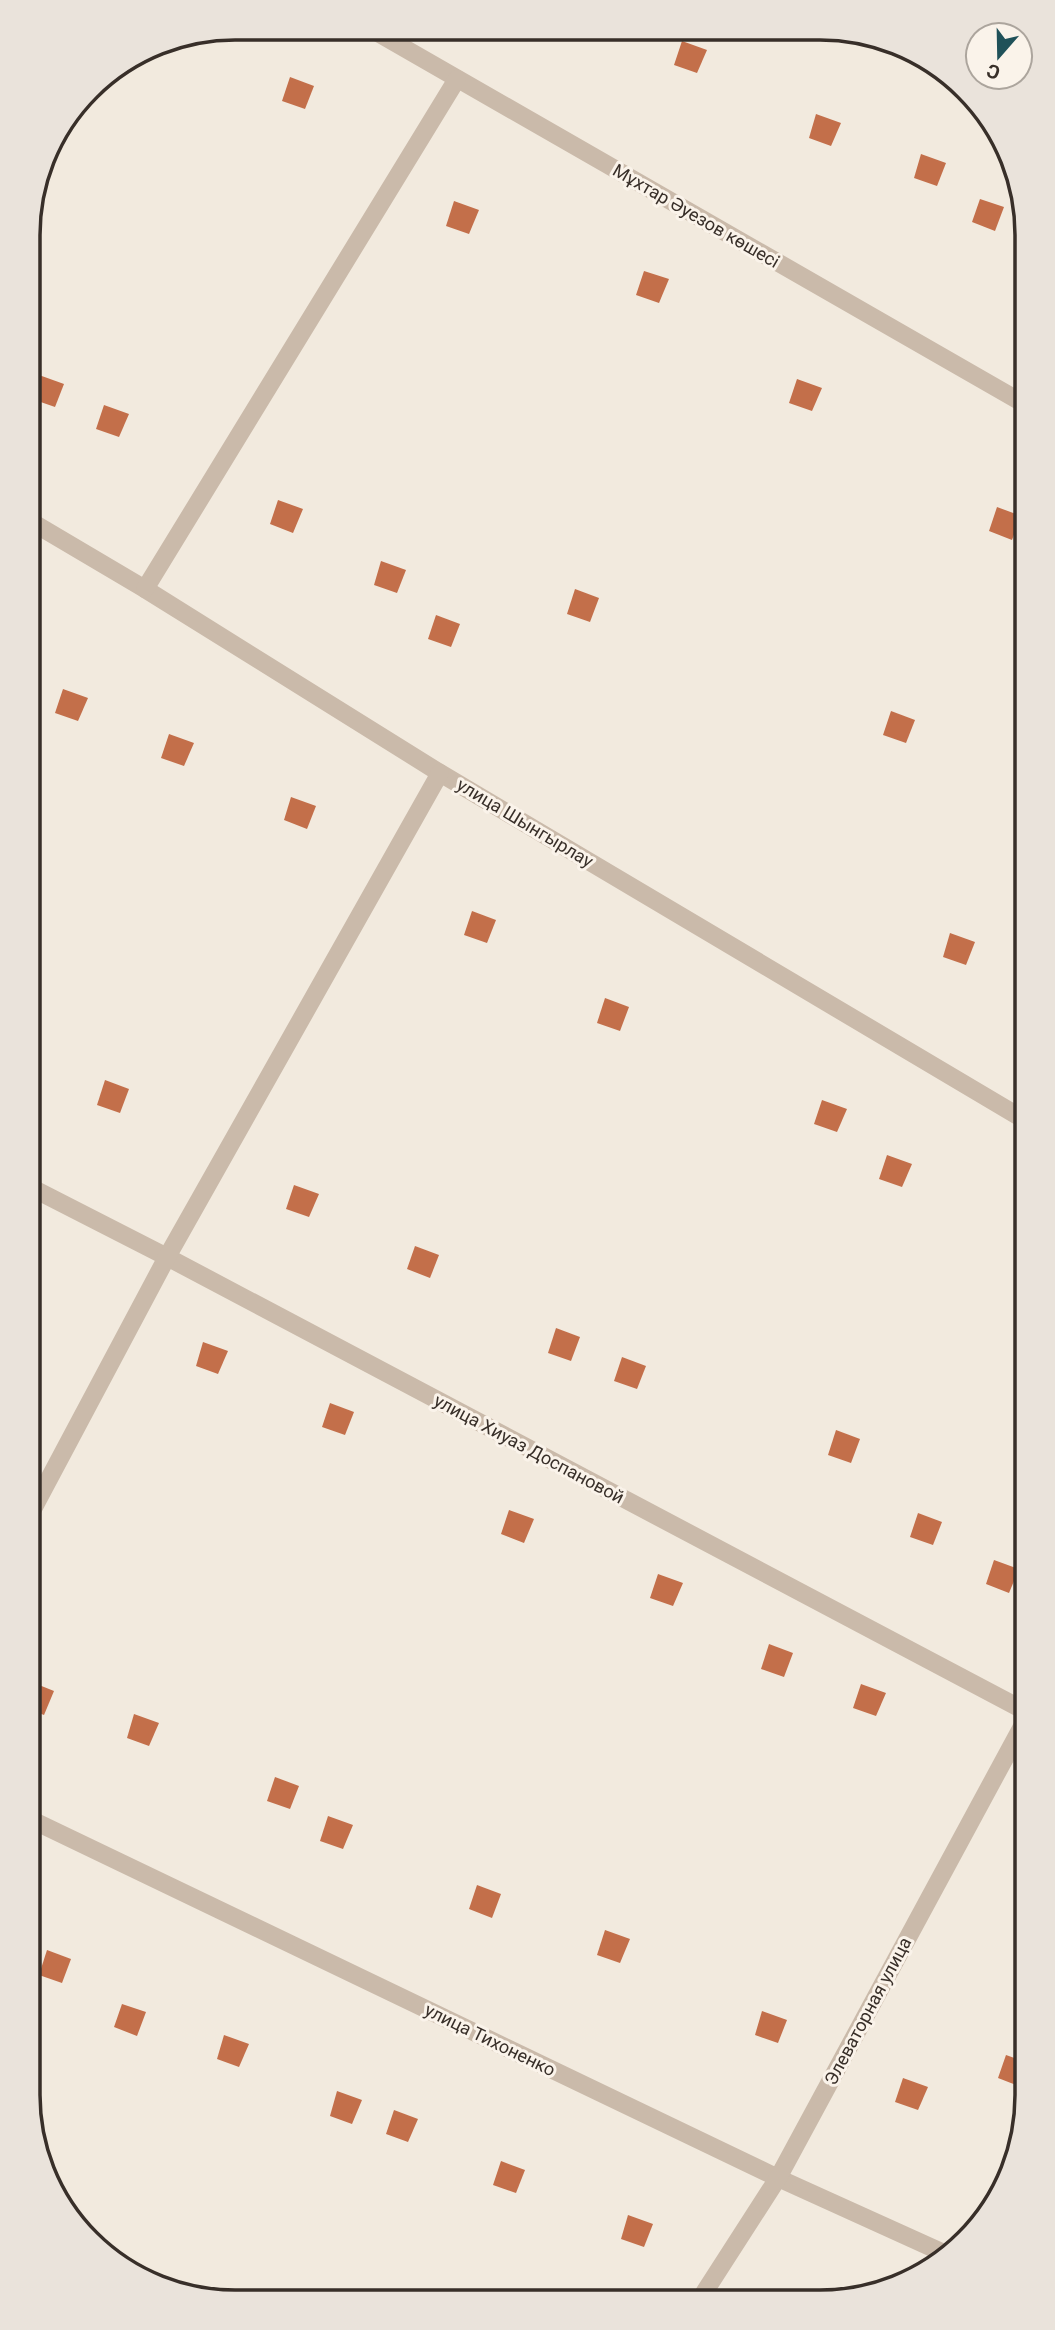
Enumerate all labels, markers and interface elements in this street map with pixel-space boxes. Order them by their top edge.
north arrow [964,21,1034,91]
text: С [984,59,1003,84]
street label: Мұхтар Әуезов көшесі [609,159,783,272]
street label: улица Шынгырлау [453,774,598,872]
street label: улица Хиуаз Доспановой [431,1389,628,1508]
street label: Элеваторная улица [820,1933,915,2088]
street label: улица Тихоненко [421,1999,559,2080]

